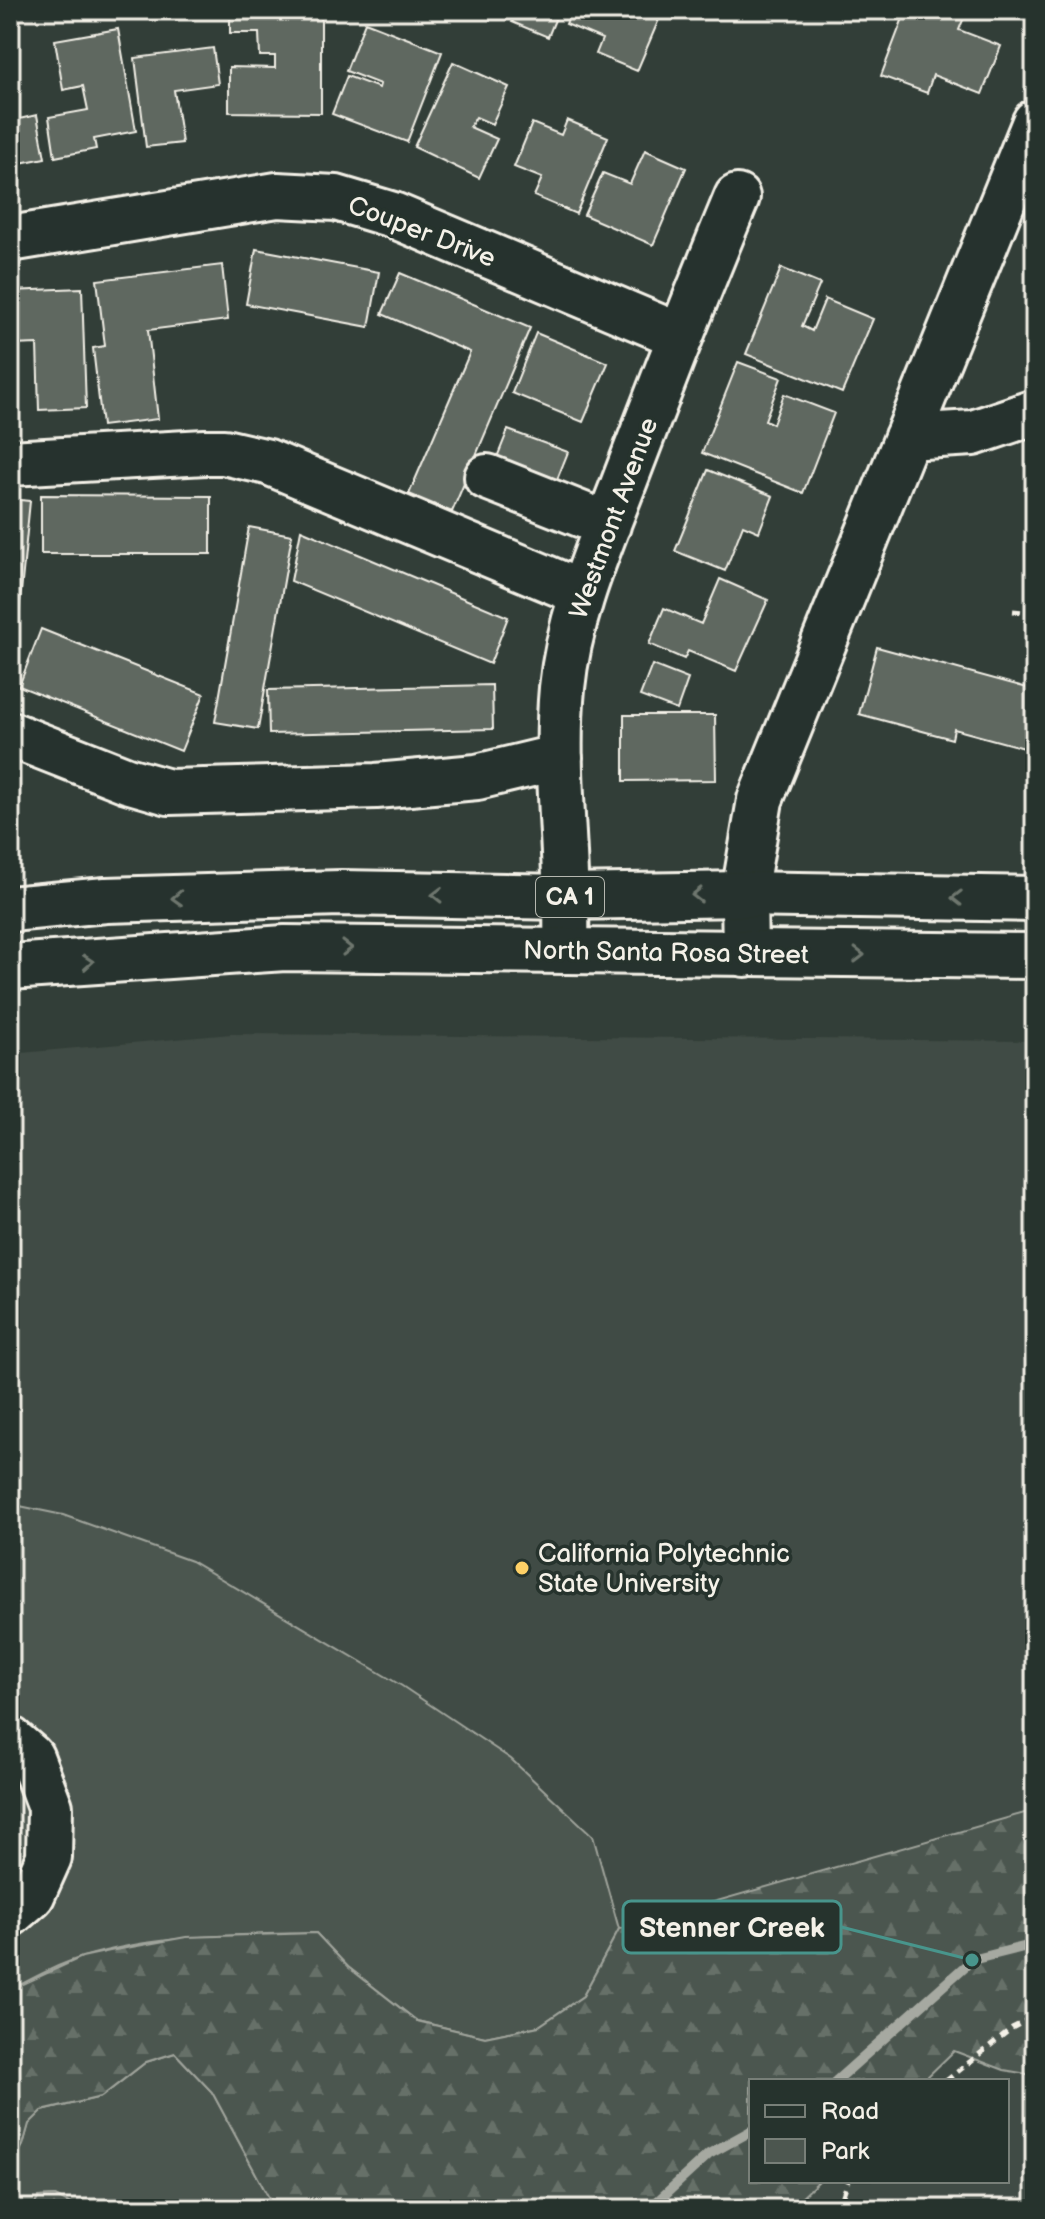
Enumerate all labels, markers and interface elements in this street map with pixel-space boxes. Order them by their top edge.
street label: Couper Drive [343,190,500,275]
street label: Westmont Avenue [564,414,665,623]
road number: CA 1 [536,877,604,917]
one-way arrow [430,886,443,903]
one-way arrow [690,886,703,904]
one-way arrow [170,889,183,906]
one-way arrow [950,889,963,906]
street label: North Santa Rosa Street [523,936,809,971]
one-way arrow [341,939,354,957]
one-way arrow [853,946,866,964]
one-way arrow [82,953,95,970]
place label: California Polytechnic State University [538,1539,790,1600]
marker: California Polytechnic State University [513,1559,531,1577]
callout: Stenner Creek [623,1901,841,1953]
text: Stenner Creek [639,1912,825,1945]
legend [749,2079,1009,2183]
text: Road [821,2097,879,2126]
text: Park [821,2137,869,2166]

